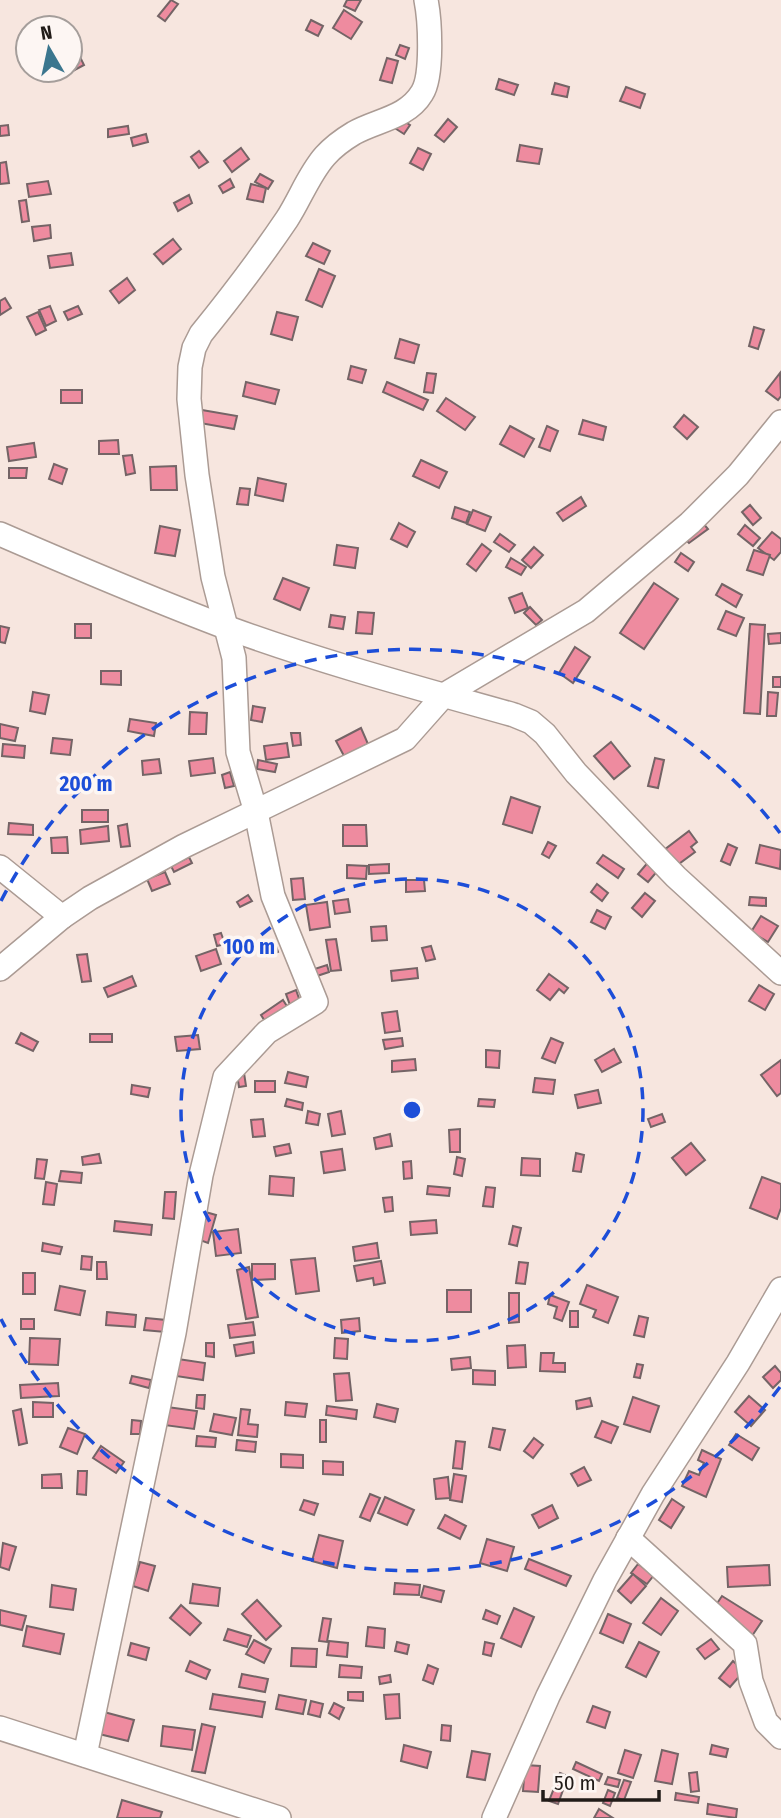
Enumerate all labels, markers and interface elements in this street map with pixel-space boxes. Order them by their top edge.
north arrow [14,14,84,84]
text: N [39,20,54,45]
text: 200 m [58,771,113,797]
text: 100 m [223,934,275,960]
centre of rings [400,1098,424,1122]
scale bar [543,1758,658,1802]
text: 50 m [554,1770,596,1796]

